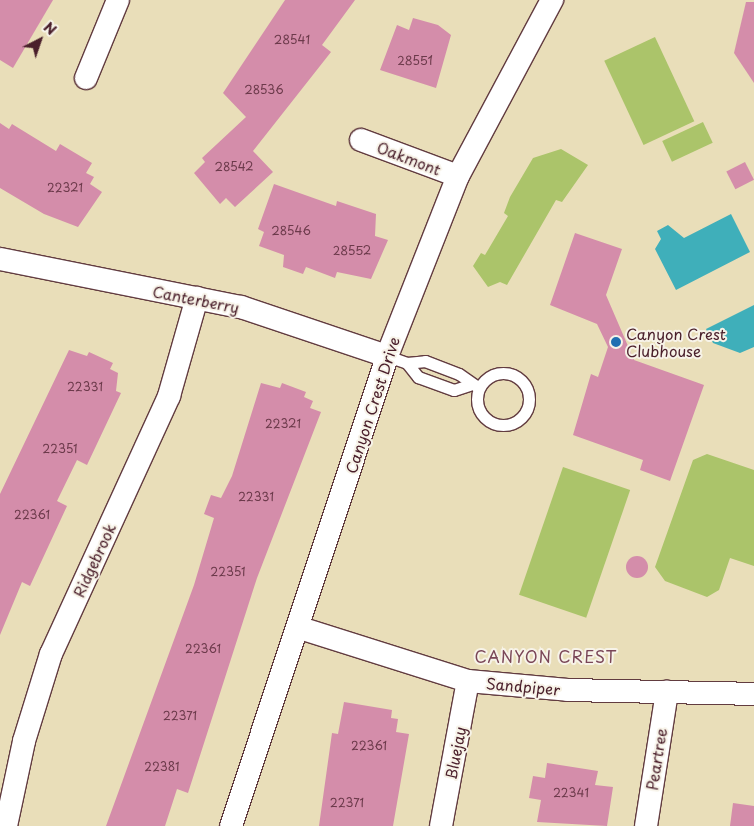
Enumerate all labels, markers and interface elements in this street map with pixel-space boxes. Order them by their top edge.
north arrow [15,15,65,65]
text: N [39,17,61,40]
house number: 28541 [274,33,310,47]
house number: 28551 [397,54,433,68]
house number: 28536 [244,83,284,97]
street label: Oakmont [375,138,443,178]
house number: 28542 [214,160,254,174]
house number: 22321 [47,181,83,195]
house number: 28546 [271,224,311,238]
house number: 28552 [333,244,371,258]
street label: Canterberry [151,282,241,316]
place label: Canyon Crest Clubhouse [626,324,726,359]
street label: Canyon Crest Drive [341,334,403,476]
marker: Canyon Crest Clubhouse [610,336,622,348]
house number: 22331 [67,380,103,394]
house number: 22321 [265,417,301,431]
house number: 22351 [42,442,78,456]
house number: 22331 [238,490,274,504]
house number: 22361 [14,508,50,522]
street label: Ridgebrook [69,520,119,600]
house number: 22351 [210,565,246,579]
house number: 22361 [185,642,221,656]
district label: CANYON CREST [473,646,619,666]
street label: Sandpiper [485,674,561,698]
house number: 22371 [163,709,197,723]
street label: Bluejay [441,725,469,781]
street label: Peartree [642,727,670,791]
house number: 22361 [351,739,387,753]
house number: 22381 [144,760,180,774]
house number: 22341 [553,786,589,800]
house number: 22371 [330,796,364,810]

